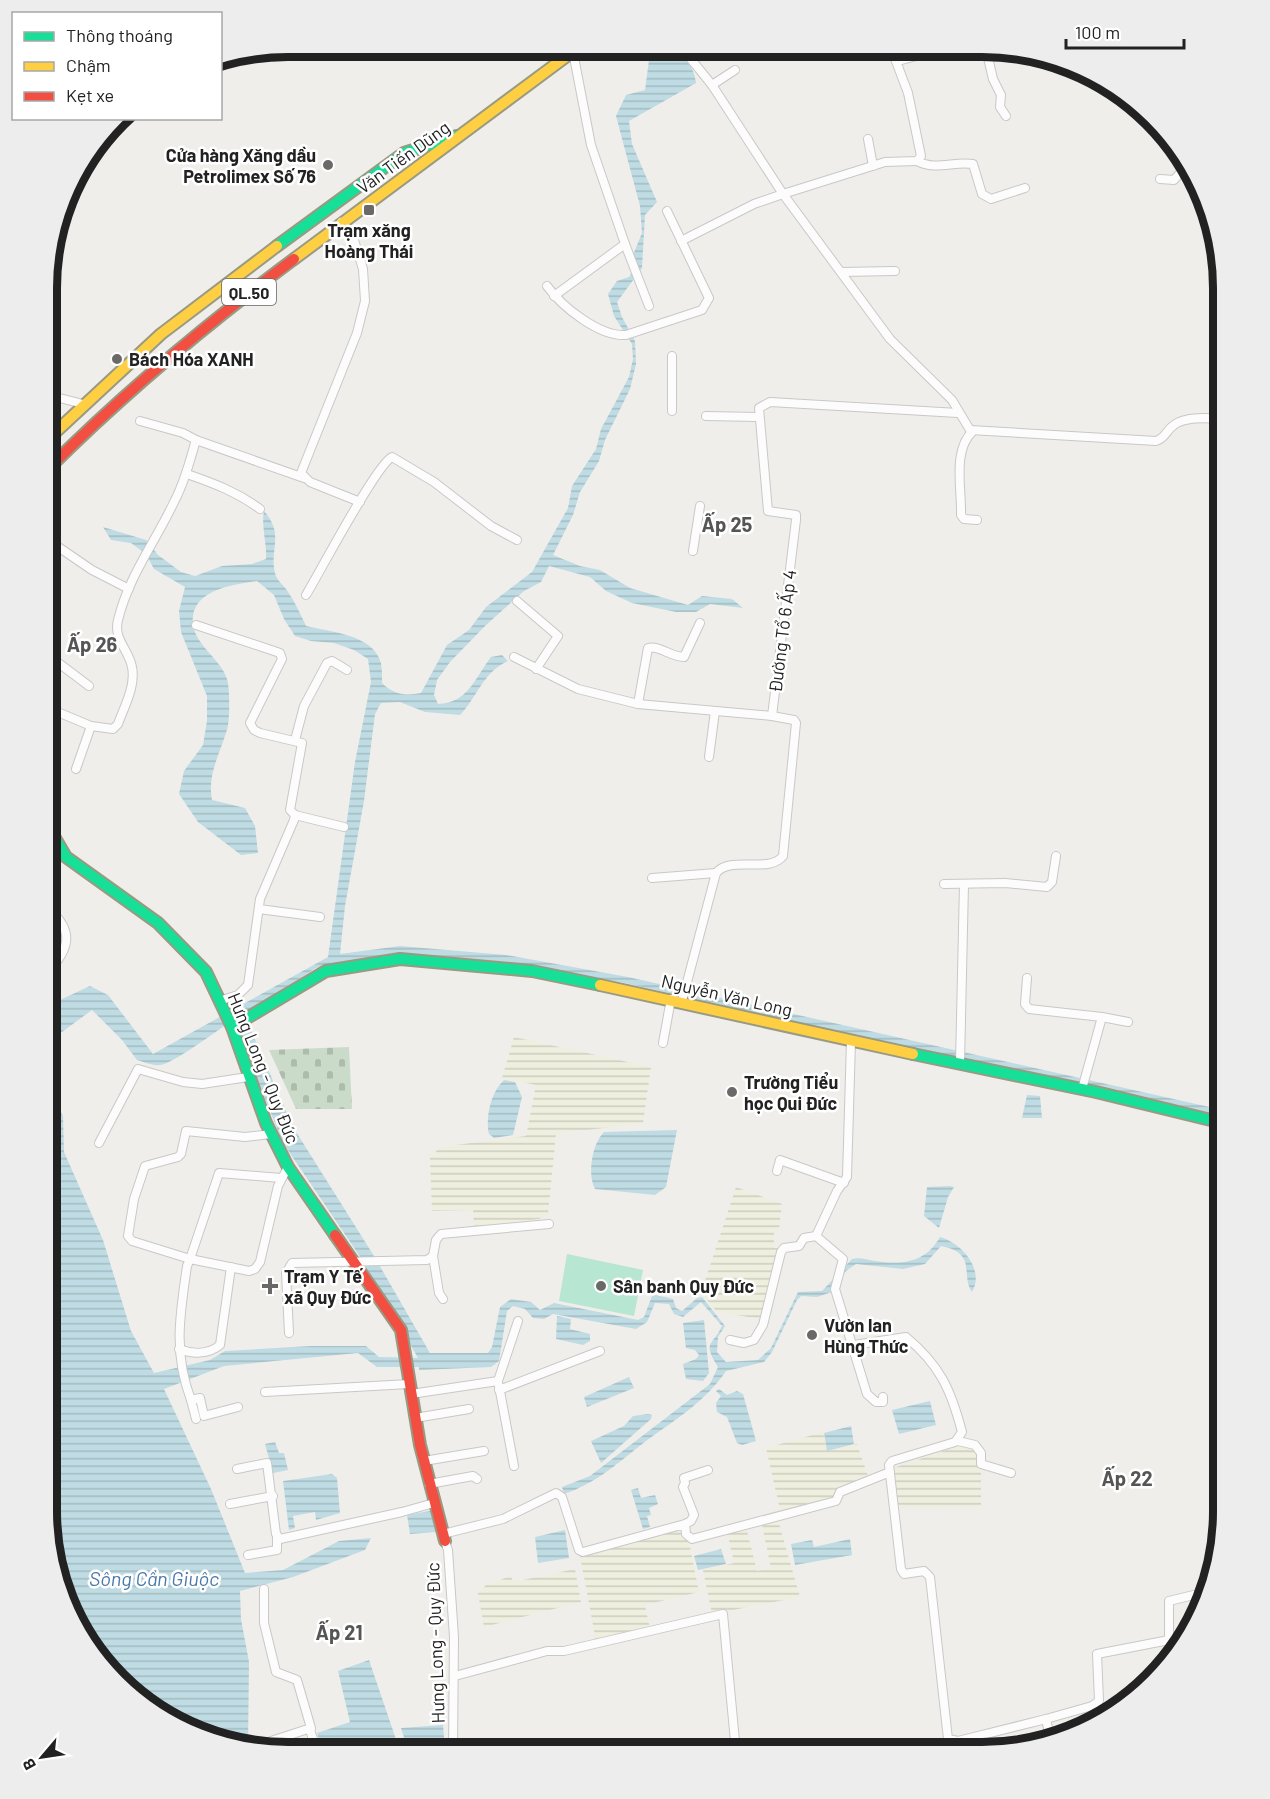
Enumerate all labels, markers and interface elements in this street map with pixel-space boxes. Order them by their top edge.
legend [12,12,222,120]
scale bar [1066,12,1184,50]
text: 100 m [1075,21,1120,43]
text: Thông thoáng [66,24,173,46]
text: Chậm [66,54,111,76]
text: Kẹt xe [66,84,114,106]
street label: Văn Tiến Dũng [352,116,454,198]
place label: Cửa hàng Xăng dầu Petrolimex Số 76 [166,144,316,187]
marker: Cửa hàng Xăng dầu Petrolimex Số 76 [321,158,335,172]
marker: Trạm xăng Hoàng Thái [362,203,376,217]
place label: Trạm xăng Hoàng Thái [325,219,413,262]
road number: QL.50 [222,279,276,305]
place label: Bách Hóa XANH [129,348,254,370]
marker: Bách Hóa XANH [110,352,124,366]
district label: Ấp 25 [702,512,753,536]
street label: Đường Tổ 6 Ấp 4 [764,568,800,694]
district label: Ấp 26 [67,632,118,656]
street label: Nguyễn Văn Long [659,969,795,1021]
street label: Hưng Long - Quy Đức [224,989,304,1147]
place label: Trường Tiểu học Qui Đức [744,1071,838,1114]
marker: Trường Tiểu học Qui Đức [725,1085,739,1099]
place label: Trạm Y Tế xã Quy Đức [284,1265,372,1308]
place label: Sân banh Quy Đức [613,1275,754,1297]
marker: Trạm Y Tế xã Quy Đức [261,1277,279,1295]
marker: Sân banh Quy Đức [594,1279,608,1293]
place label: Vườn lan Hùng Thức [824,1314,909,1357]
marker: Vườn lan Hùng Thức [805,1328,819,1342]
district label: Ấp 22 [1101,1466,1153,1490]
street label: Hưng Long - Quy Đức [421,1562,449,1724]
water label: Sông Cần Giuộc [89,1566,219,1590]
district label: Ấp 21 [316,1620,362,1644]
north arrow [12,1727,72,1787]
text: B [18,1756,39,1773]

